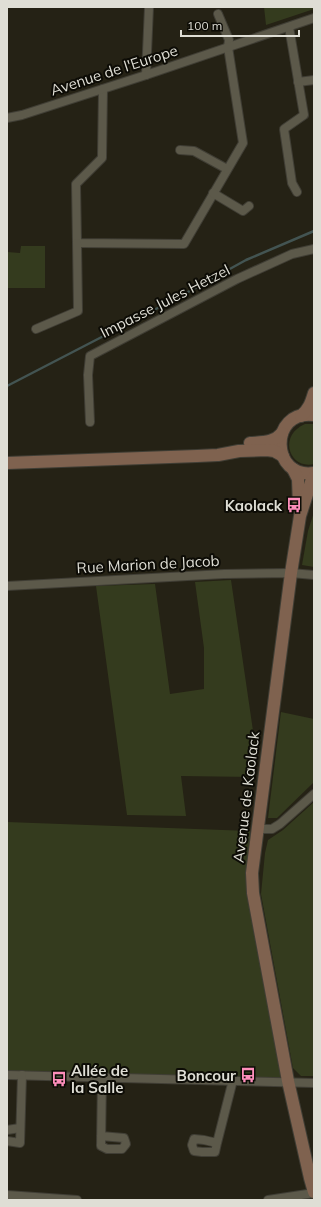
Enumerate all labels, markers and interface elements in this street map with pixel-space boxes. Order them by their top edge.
scale bar [181,12,299,38]
text: 100 m [187,18,222,33]
street label: Avenue de l'Europe [48,40,180,100]
street label: Impasse Jules Hetzel [97,260,233,342]
place label: Kaolack [225,496,283,515]
bus stop icon: Kaolack [285,496,303,514]
street label: Rue Marion de Jacob [76,551,220,577]
street label: Avenue de Kaolack [229,730,264,864]
place label: Allée de la Salle [71,1061,128,1097]
place label: Boncour [177,1066,236,1085]
bus stop icon: Boncour [239,1066,257,1084]
bus stop icon: Allée de la Salle [50,1070,68,1088]

